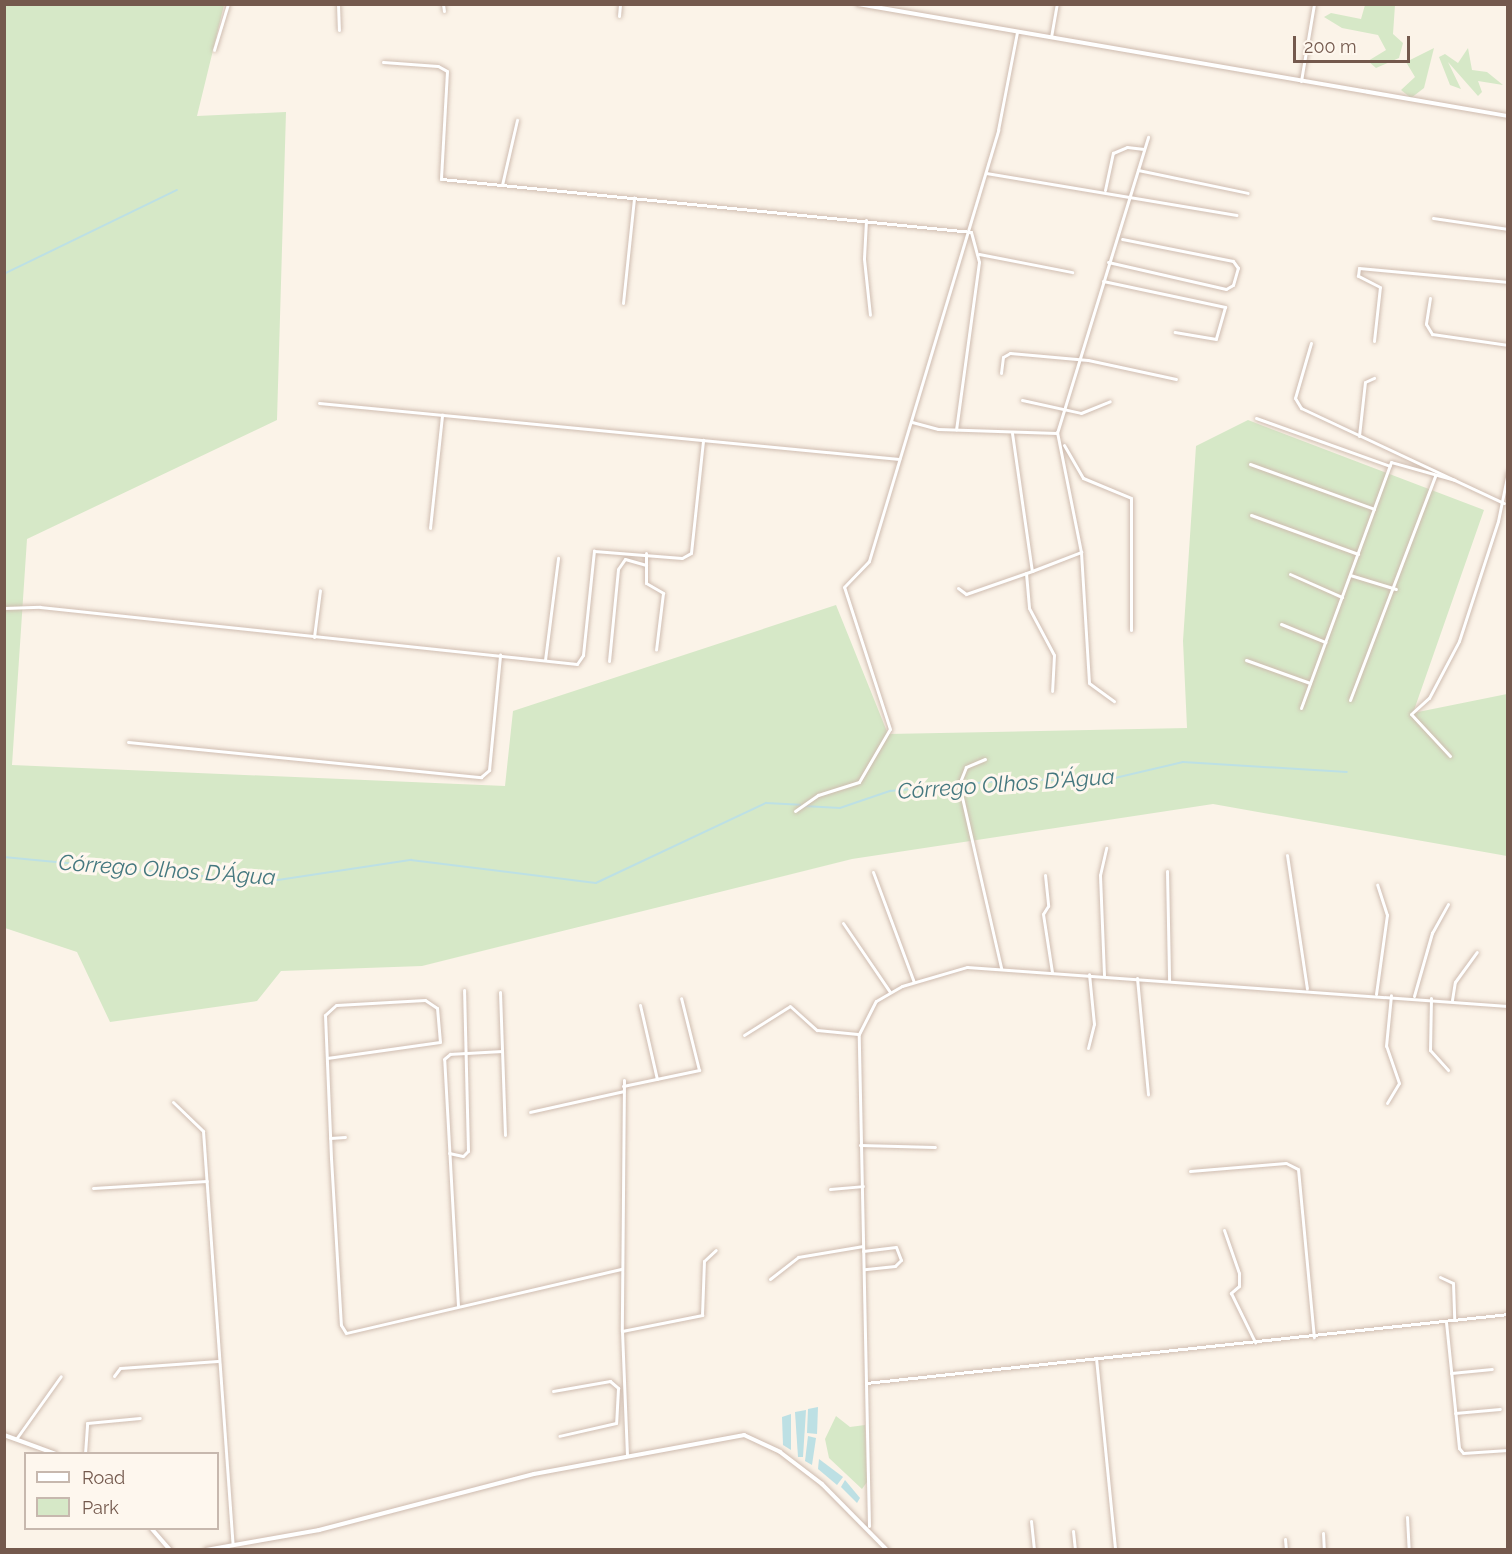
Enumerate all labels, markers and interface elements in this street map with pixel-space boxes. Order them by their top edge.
scale bar [1296,24,1413,62]
text: 200 m [1304,36,1357,57]
water label: Córrego Olhos D'Água [897,763,1115,805]
water label: Córrego Olhos D'Água [58,849,276,891]
legend [24,1452,219,1530]
text: Road [82,1467,125,1488]
text: Park [82,1497,119,1518]

